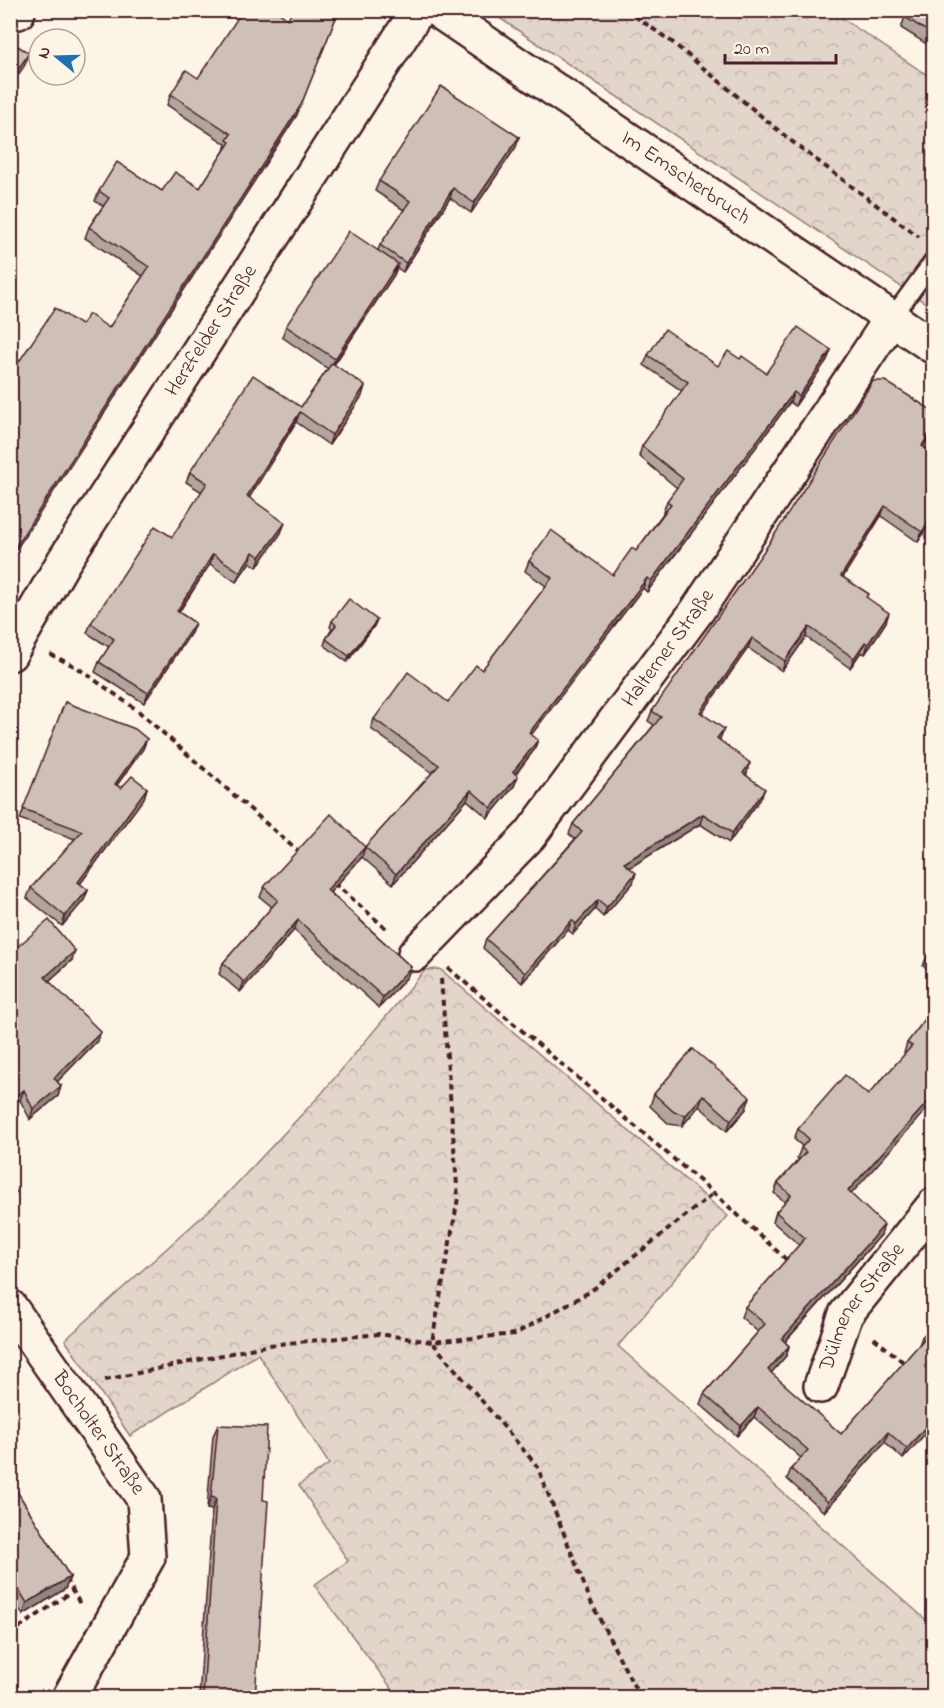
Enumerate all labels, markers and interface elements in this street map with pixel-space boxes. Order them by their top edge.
north arrow [27,27,87,87]
scale bar [725,27,836,65]
text: 20 m [734,37,769,63]
text: N [32,44,58,62]
street label: Im Emscherbruch [615,124,756,233]
street label: Herzfelder Straße [158,259,266,403]
street label: Halterner Straße [615,583,723,714]
street label: Dülmener Straße [812,1236,913,1376]
street label: Bocholter Straße [44,1364,152,1502]

